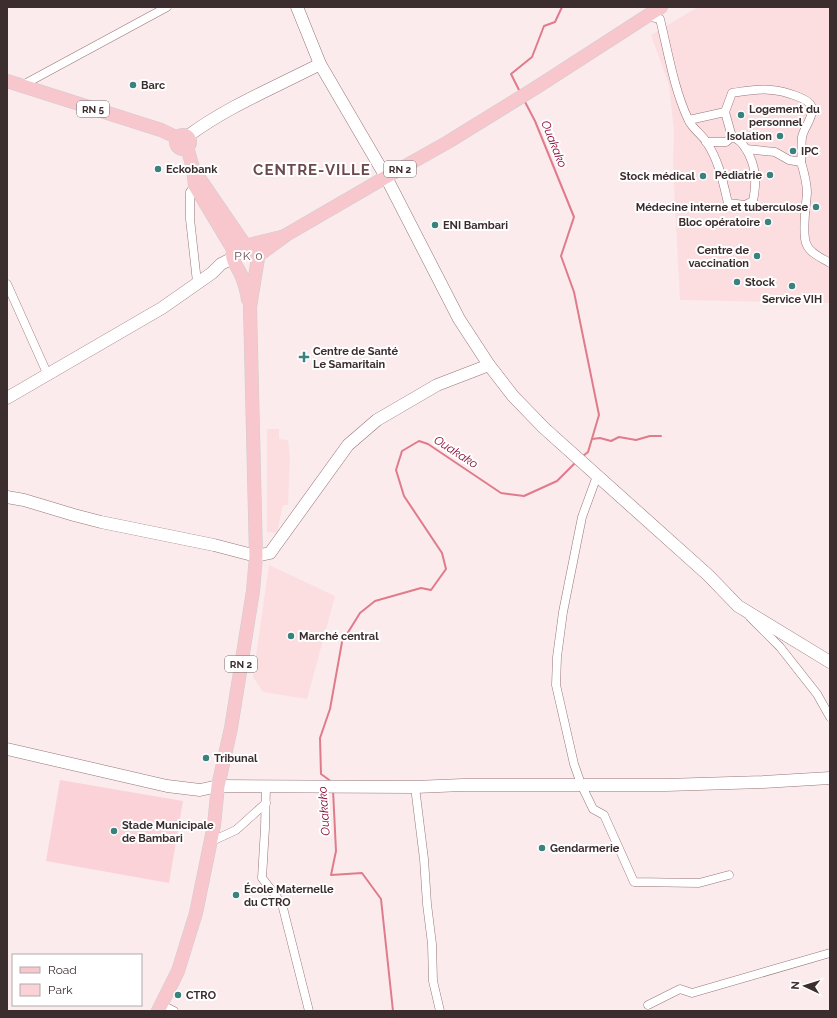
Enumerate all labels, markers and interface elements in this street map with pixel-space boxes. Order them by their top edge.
place label: Barc [141,79,165,92]
marker: Barc [128,80,138,90]
road number: RN 5 [77,101,109,117]
place label: Logement du personnel [749,103,820,129]
marker: Logement du personnel [736,110,746,120]
water label: Ouakako [538,118,570,170]
place label: Isolation [727,130,772,143]
marker: Isolation [775,131,785,141]
place label: IPC [801,145,819,158]
marker: IPC [788,146,798,156]
district label: CENTRE-VILLE [253,161,371,179]
road number: RN 2 [384,161,416,177]
place label: Eckobank [166,163,218,176]
marker: Eckobank [153,164,163,174]
place label: Pédiatrie [715,169,762,182]
place label: Stock médical [620,170,695,183]
marker: Pédiatrie [765,170,775,180]
marker: Stock médical [698,171,708,181]
place label: Médecine interne et tuberculose [636,201,808,214]
marker: Médecine interne et tuberculose [811,202,821,212]
place label: Bloc opératoire [678,216,760,229]
marker: Bloc opératoire [763,217,773,227]
place label: ENI Bambari [443,219,508,232]
marker: ENI Bambari [430,220,440,230]
place label: Centre de vaccination [688,244,749,270]
district label: PK 0 [234,249,264,263]
marker: Centre de vaccination [752,251,762,261]
place label: Stock [745,276,776,289]
marker: Stock [732,277,742,287]
marker: Service VIH [787,281,797,291]
place label: Service VIH [762,293,822,306]
place label: Centre de Santé Le Samaritain [313,345,398,371]
marker: Centre de Santé Le Samaritain [298,351,310,363]
water label: Ouakako [431,433,481,471]
place label: Marché central [299,630,379,643]
marker: Marché central [286,631,296,641]
road number: RN 2 [225,656,257,672]
place label: Tribunal [214,752,258,765]
marker: Tribunal [201,753,211,763]
water label: Ouakako [315,786,333,836]
place label: Stade Municipale de Bambari [122,819,214,845]
marker: Stade Municipale de Bambari [109,826,119,836]
place label: Gendarmerie [550,842,620,855]
marker: Gendarmerie [537,843,547,853]
place label: École Maternelle du CTRO [244,882,334,909]
marker: École Maternelle du CTRO [231,890,241,900]
legend [12,954,142,1006]
text: Road [48,963,77,977]
north arrow [785,966,825,1006]
text: N [789,981,802,990]
text: Park [48,983,73,997]
place label: CTRO [186,989,216,1002]
marker: CTRO [173,990,183,1000]

